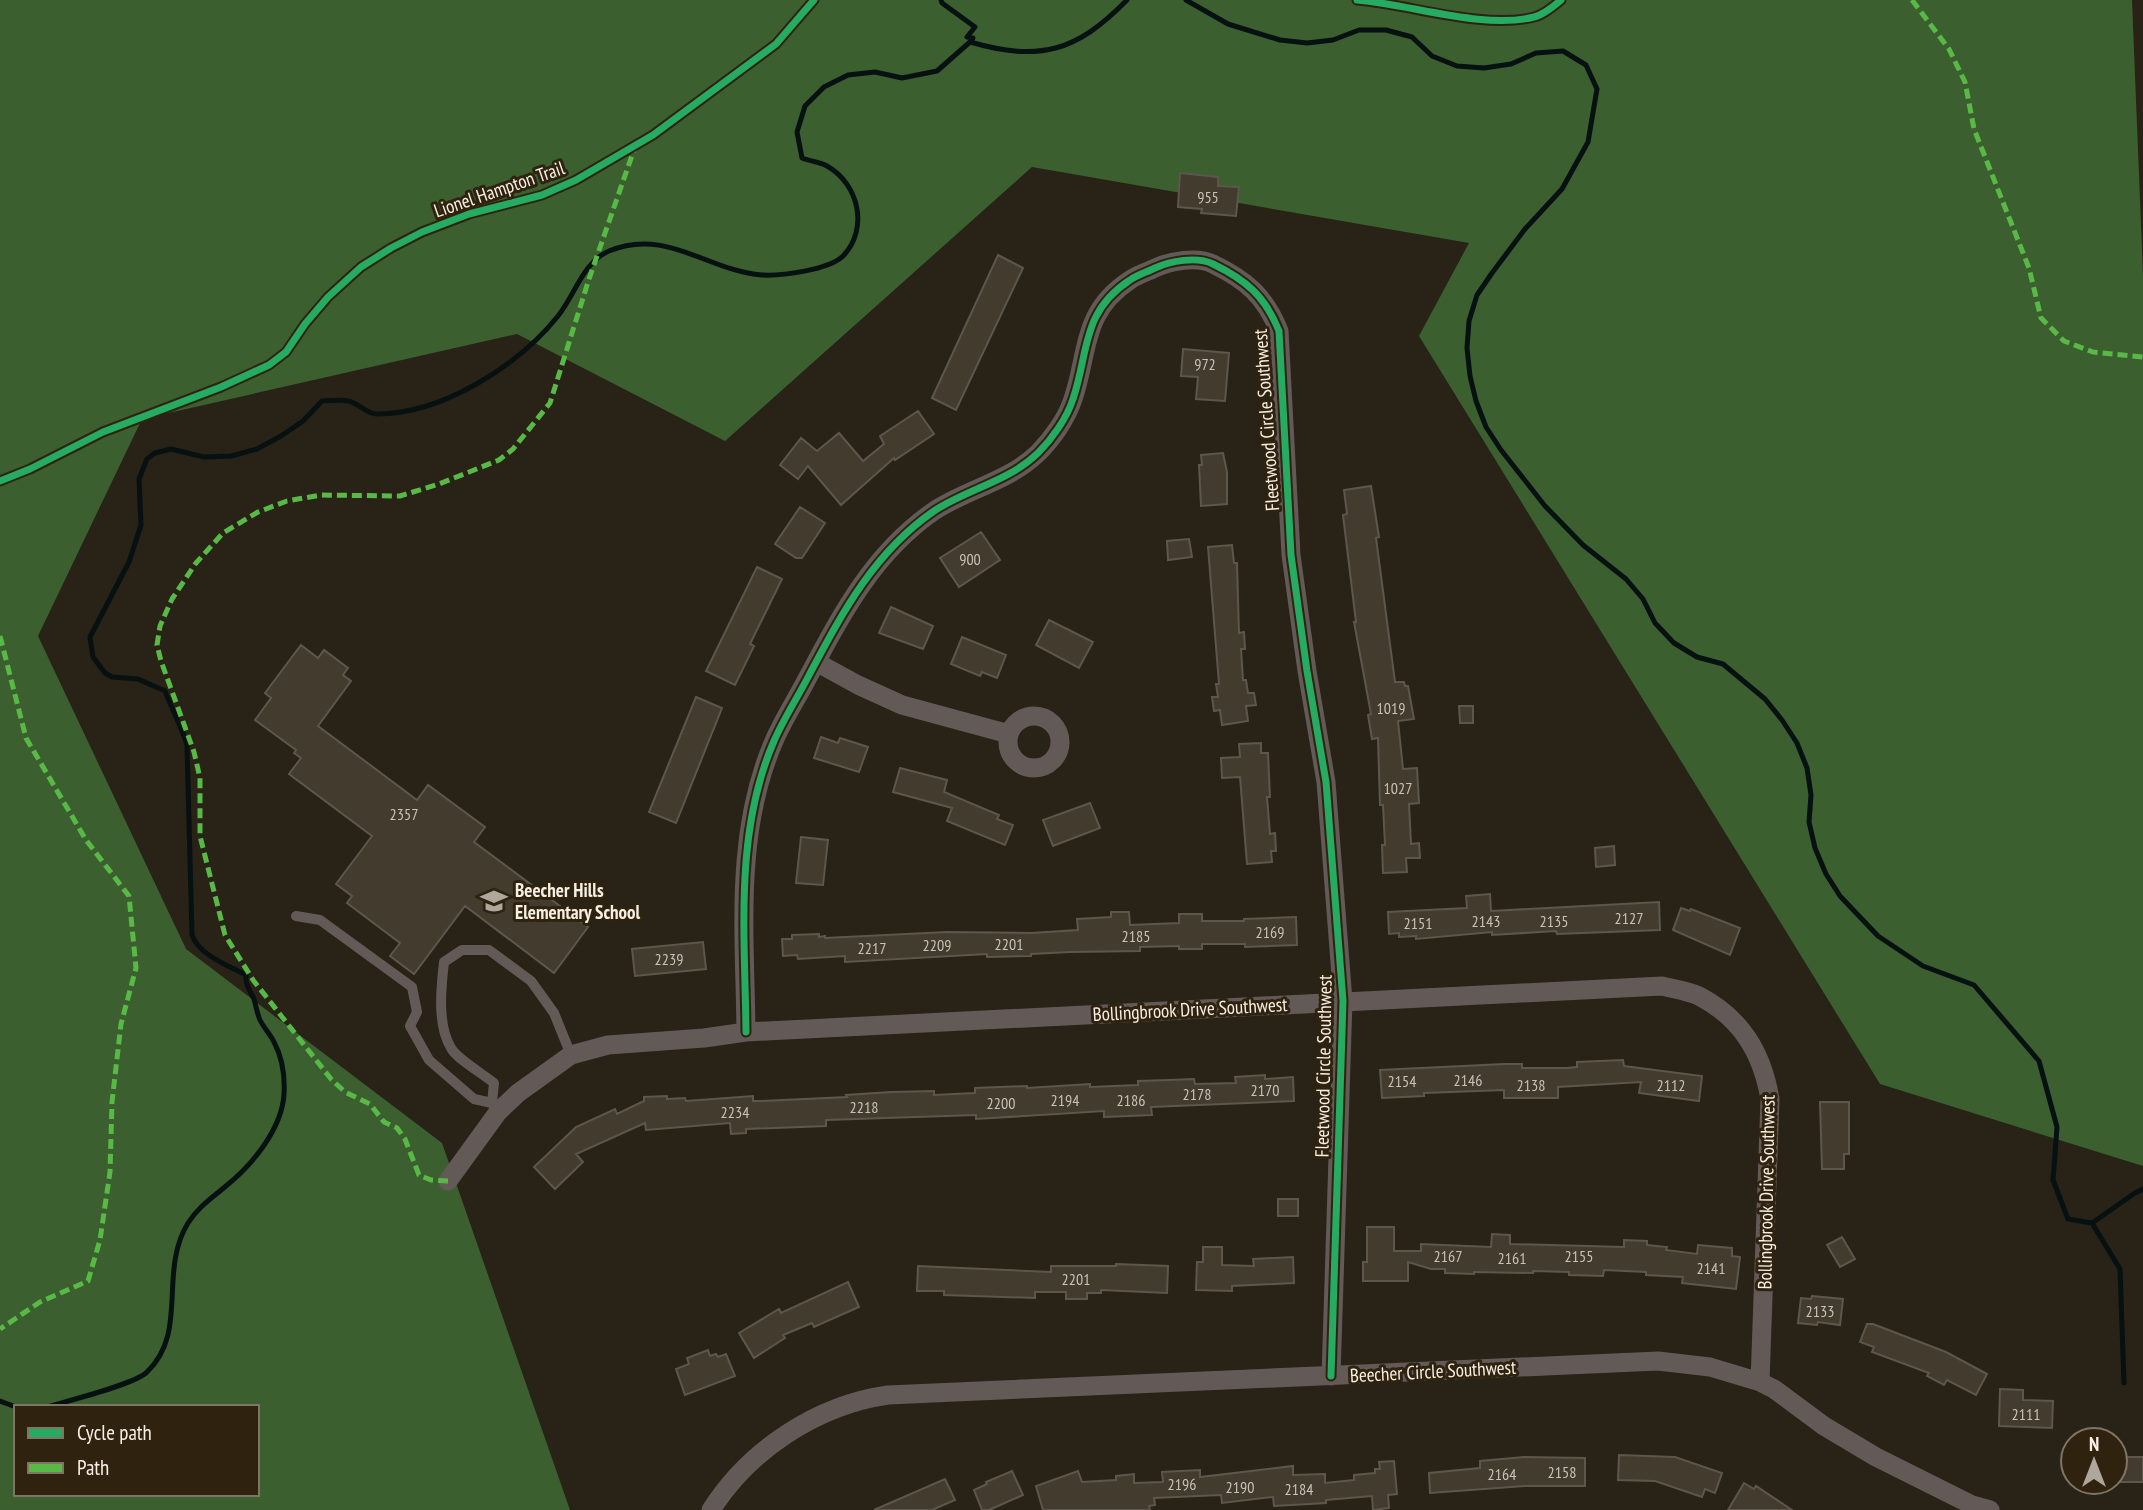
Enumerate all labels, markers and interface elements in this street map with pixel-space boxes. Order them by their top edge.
street label: Lionel Hampton Trail [430,155,568,223]
house number: 955 [1197,187,1219,207]
street label: Fleetwood Circle Southwest [1248,327,1284,512]
house number: 972 [1194,354,1216,374]
house number: 900 [959,549,981,569]
house number: 1019 [1377,698,1405,718]
house number: 1027 [1384,778,1412,798]
house number: 2357 [390,804,418,824]
place label: Beecher Hills Elementary School [515,878,640,924]
school or university icon: Beecher Hills Elementary School [479,886,509,916]
house number: 2127 [1615,908,1643,928]
house number: 2143 [1472,911,1500,931]
house number: 2135 [1540,911,1568,931]
house number: 2151 [1404,913,1432,933]
house number: 2169 [1256,922,1284,942]
house number: 2185 [1122,926,1150,946]
house number: 2201 [995,934,1023,954]
house number: 2209 [923,935,951,955]
house number: 2217 [858,938,886,958]
house number: 2239 [655,949,683,969]
street label: Fleetwood Circle Southwest [1309,974,1337,1157]
street label: Bollingbrook Drive Southwest [1092,992,1289,1026]
house number: 2146 [1454,1070,1482,1090]
house number: 2154 [1388,1071,1416,1091]
house number: 2138 [1517,1075,1545,1095]
house number: 2112 [1657,1075,1685,1095]
house number: 2170 [1251,1080,1279,1100]
house number: 2178 [1183,1084,1211,1104]
house number: 2194 [1051,1090,1079,1110]
house number: 2186 [1117,1090,1145,1110]
house number: 2200 [987,1093,1015,1113]
street label: Bollingbrook Drive Southwest [1752,1094,1780,1290]
house number: 2218 [850,1097,878,1117]
house number: 2234 [721,1102,749,1122]
house number: 2167 [1434,1246,1462,1266]
house number: 2155 [1565,1246,1593,1266]
house number: 2161 [1498,1248,1526,1268]
house number: 2141 [1697,1258,1725,1278]
house number: 2201 [1062,1269,1090,1289]
house number: 2133 [1806,1301,1834,1321]
street label: Beecher Circle Southwest [1349,1355,1517,1387]
house number: 2111 [2012,1404,2040,1424]
legend [14,1405,259,1496]
text: Cycle path [77,1419,152,1446]
north arrow [2059,1426,2129,1496]
text: N [2089,1432,2099,1456]
text: Path [77,1454,109,1481]
house number: 2158 [1548,1462,1576,1482]
house number: 2164 [1488,1464,1516,1484]
house number: 2196 [1168,1474,1196,1494]
house number: 2190 [1226,1477,1254,1497]
house number: 2184 [1285,1479,1313,1499]

